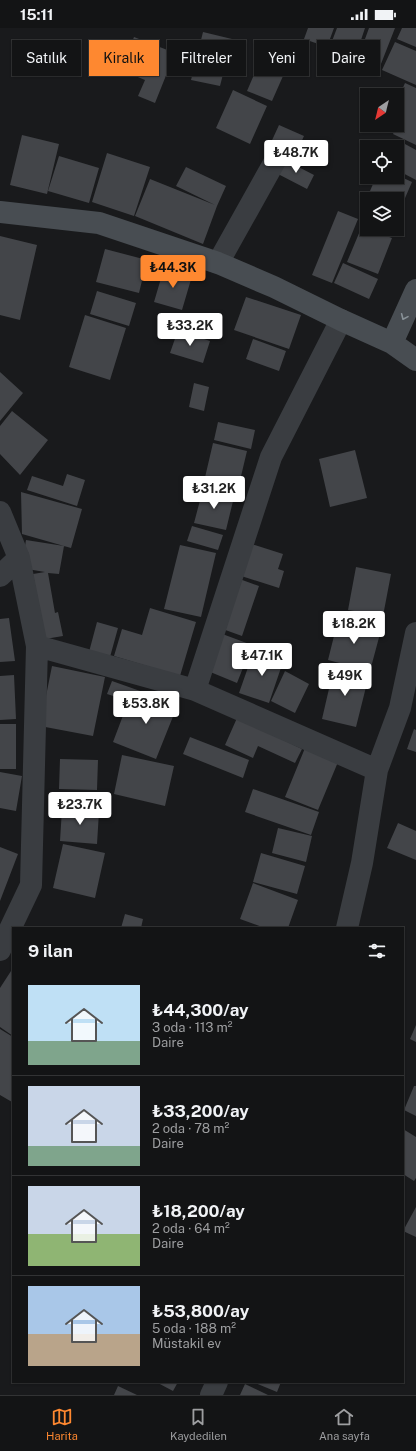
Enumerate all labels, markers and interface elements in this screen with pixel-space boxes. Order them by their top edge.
text: 15:11 [20,6,53,23]
chip: Satılık [12,40,81,76]
chip: Kiralık [89,40,159,76]
chip: Filtreler [167,40,246,76]
chip: Yeni [254,40,309,76]
chip: Daire [317,40,380,76]
north arrow [360,88,404,132]
map controls [360,88,404,236]
pin: ₺48.7K [263,140,329,174]
button: locate [360,140,404,184]
text: ₺48.7K [273,145,319,160]
button: layers [360,192,404,236]
pin: ₺44.3K [140,255,206,289]
text: ₺44.3K [149,260,197,275]
one-way arrow [401,312,409,320]
pin: ₺33.2K [157,313,223,347]
text: ₺33.2K [166,318,214,333]
pin: ₺31.2K [181,476,247,510]
text: ₺31.2K [192,481,236,496]
pin: ₺18.2K [321,611,387,645]
text: ₺18.2K [332,616,376,631]
pin: ₺47.1K [229,643,295,677]
text: ₺47.1K [241,648,283,663]
pin: ₺49K [321,663,369,697]
text: ₺49K [328,668,362,683]
pin: ₺53.8K [113,691,179,725]
text: ₺53.8K [122,696,170,711]
pin: ₺23.7K [47,792,113,826]
text: ₺23.7K [57,797,103,812]
icon: filters [366,940,388,962]
text: 9 ilan [28,941,73,961]
text: ₺44,300/ay [152,1000,249,1020]
icon: home [60,1001,108,1049]
text: 3 oda · 113 m² [152,1020,233,1035]
text: Daire [152,1035,184,1050]
text: ₺33,200/ay [152,1101,249,1121]
icon: home [60,1102,108,1150]
text: 2 oda · 78 m² [152,1121,229,1136]
text: Daire [152,1136,184,1151]
text: ₺18,200/ay [152,1201,245,1221]
icon: home [60,1202,108,1250]
text: 2 oda · 64 m² [152,1221,230,1236]
text: Daire [152,1236,184,1251]
text: ₺53,800/ay [152,1301,249,1321]
icon: home [60,1302,108,1350]
text: 5 oda · 188 m² [152,1321,236,1336]
text: Müstakil ev [152,1336,221,1351]
tab: Harita [46,1406,78,1442]
tab: Kaydedilen [170,1406,227,1442]
tab: Ana sayfa [319,1406,370,1442]

